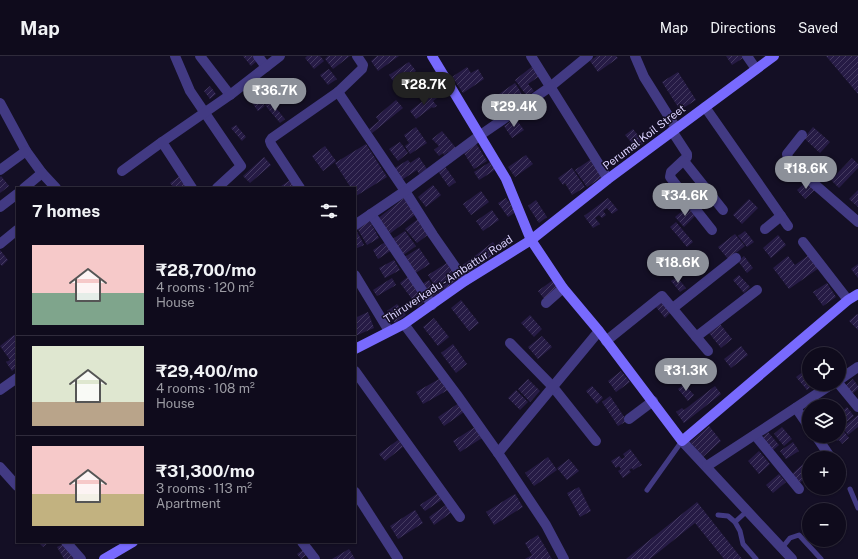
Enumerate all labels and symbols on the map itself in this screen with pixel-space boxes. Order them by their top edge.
pin: ₹28.7K [391,72,457,106]
pin: ₹36.7K [242,78,308,112]
pin: ₹29.4K [481,94,547,128]
street label: Perumal Koil Street [601,102,687,172]
pin: ₹18.6K [773,156,839,190]
pin: ₹34.6K [652,183,718,217]
street label: Thiruverkadu - Ambattur Road [381,233,515,325]
pin: ₹18.6K [645,250,711,284]
pin: ₹31.3K [653,358,719,392]

